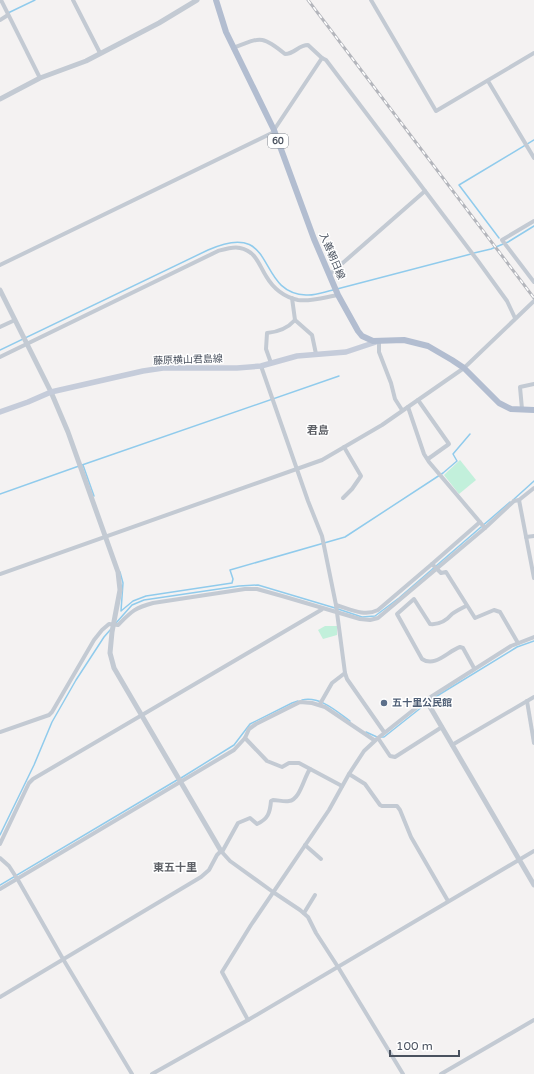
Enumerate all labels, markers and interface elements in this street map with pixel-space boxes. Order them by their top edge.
road number: 60 [268,134,288,148]
street label: 入善朝日線 [317,231,347,281]
street label: 藤原横山君島線 [153,353,223,367]
district label: 君島 [307,424,329,437]
place label: 五十里公民館 [392,697,452,709]
marker: 五十里公民館 [379,698,389,708]
district label: 東五十里 [153,861,197,874]
scale bar [390,1032,459,1058]
text: 100 m [396,1039,433,1053]

